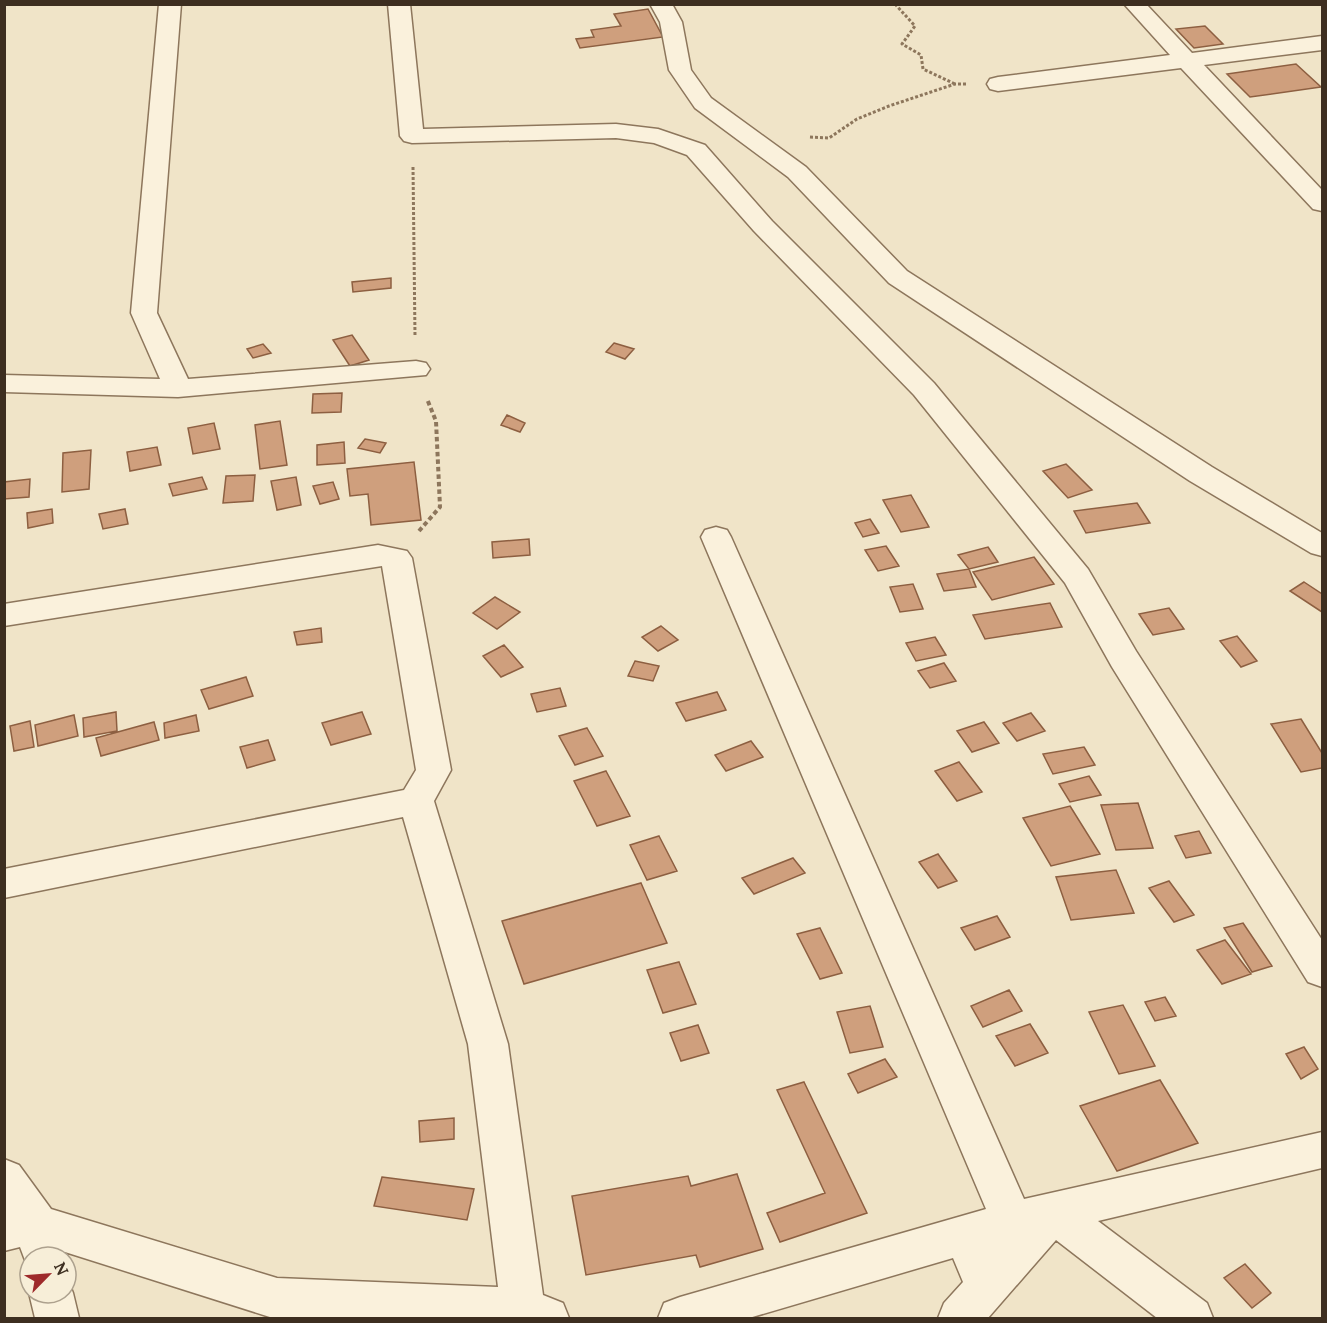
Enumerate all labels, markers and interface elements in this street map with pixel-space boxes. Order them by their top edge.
north arrow [18,1245,78,1305]
text: N [50,1259,73,1278]

